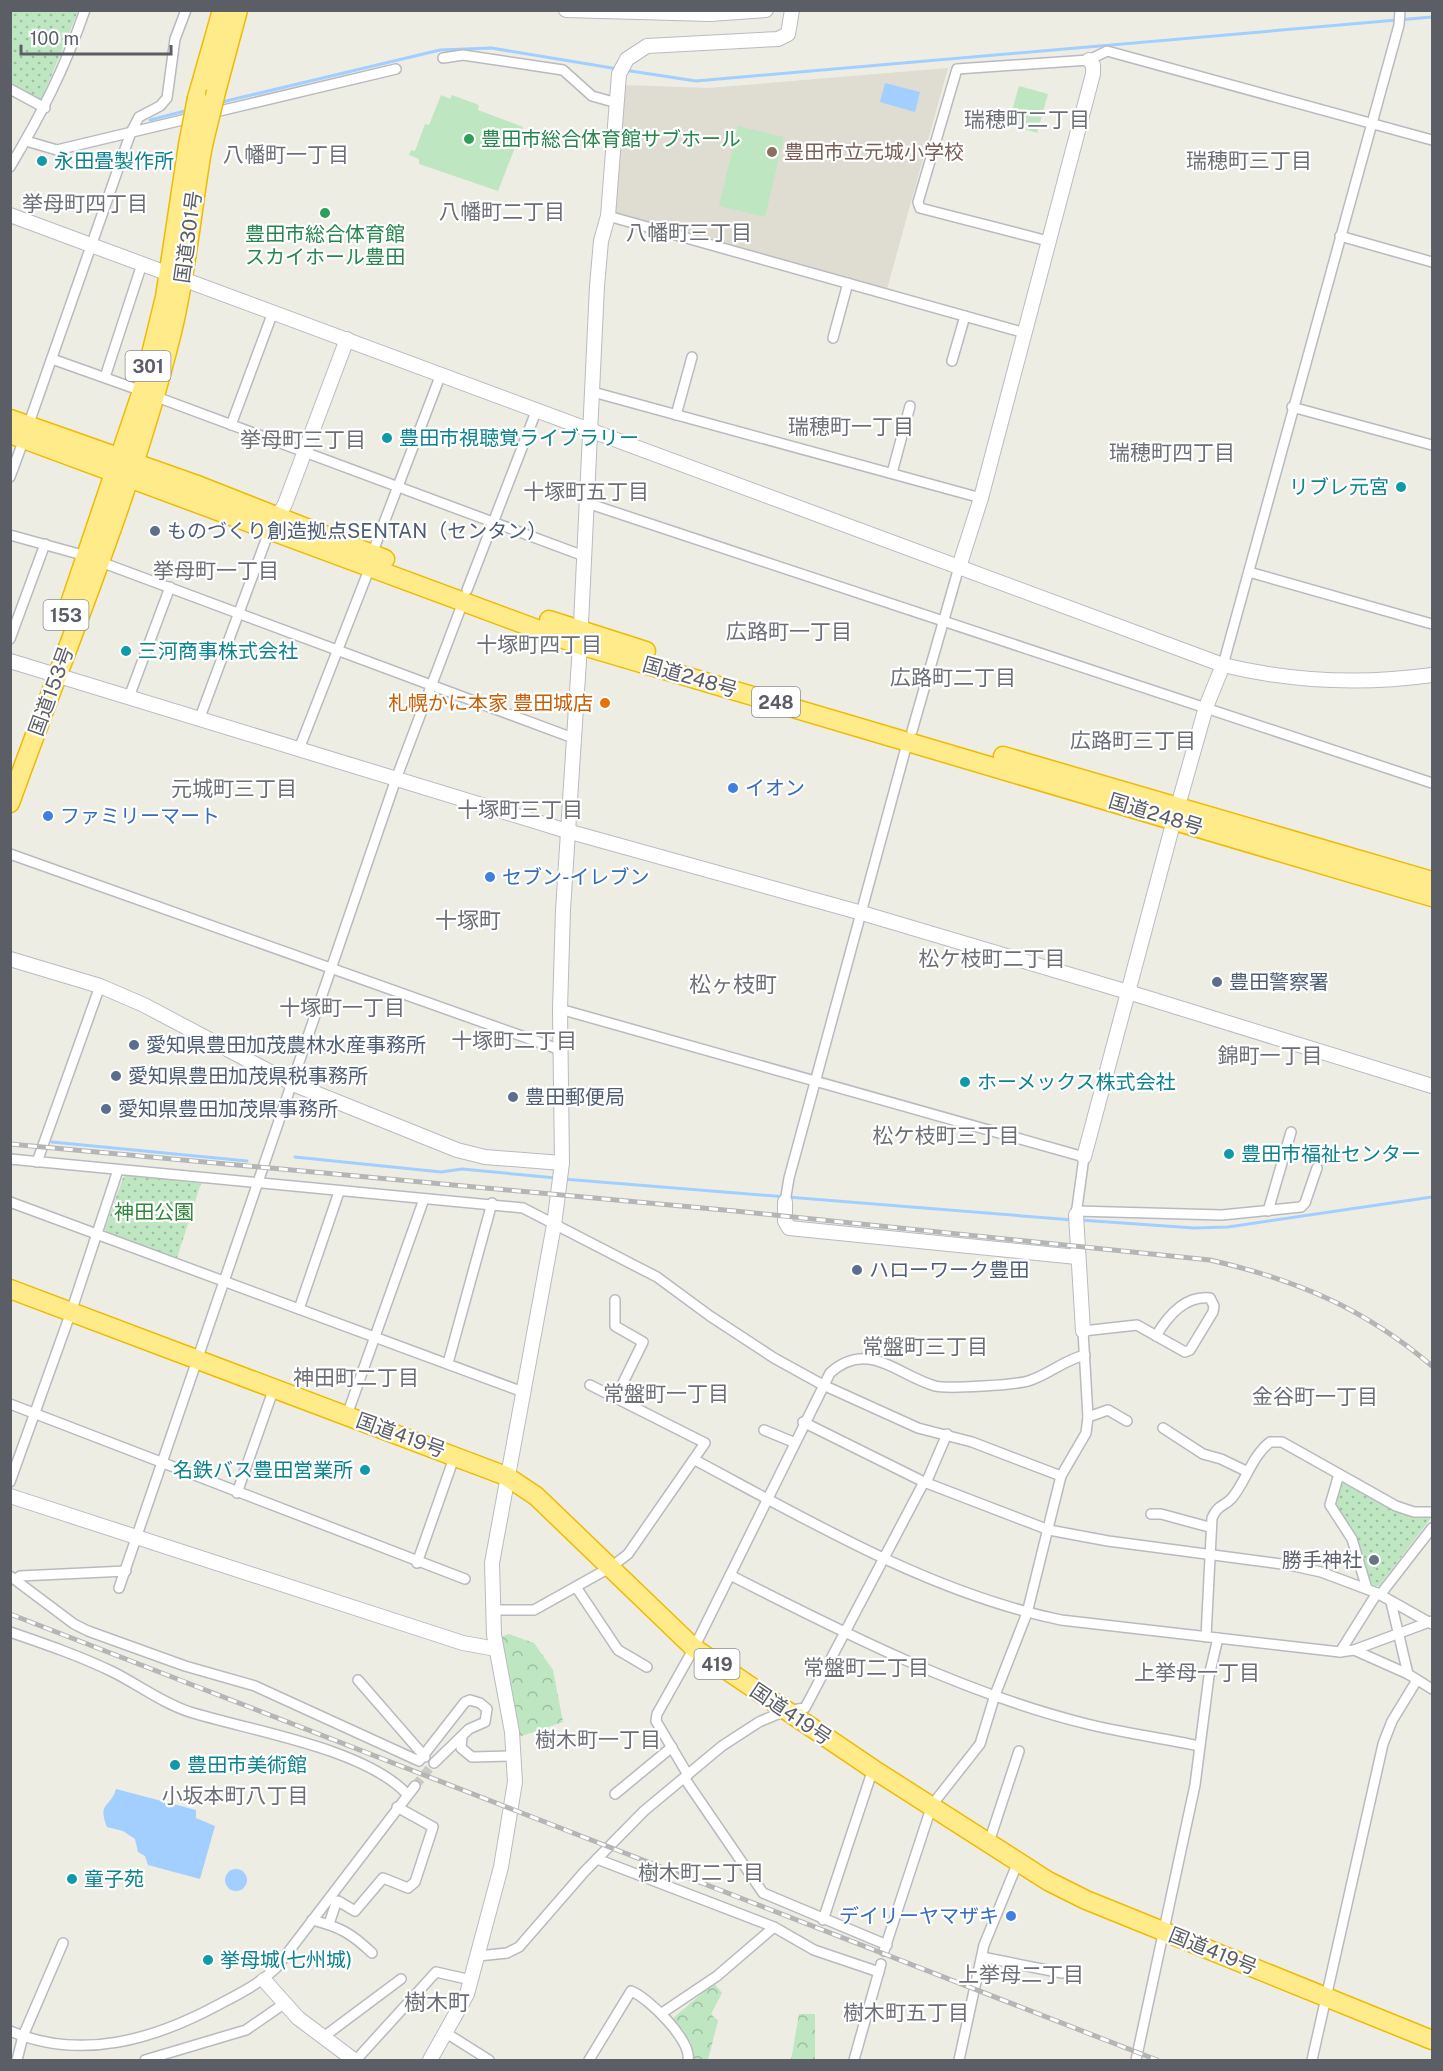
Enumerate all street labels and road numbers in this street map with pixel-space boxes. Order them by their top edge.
street label: 国道301号 [170,189,206,285]
road number: 301 [126,351,170,381]
road number: 153 [44,600,88,630]
street label: 国道153号 [24,643,78,739]
street label: 国道248号 [640,652,740,702]
road number: 248 [752,687,800,717]
street label: 国道248号 [1106,788,1206,840]
street label: 国道419号 [353,1408,449,1462]
road number: 419 [694,1649,740,1679]
street label: 国道419号 [746,1678,836,1750]
street label: 国道419号 [1165,1922,1261,1980]

